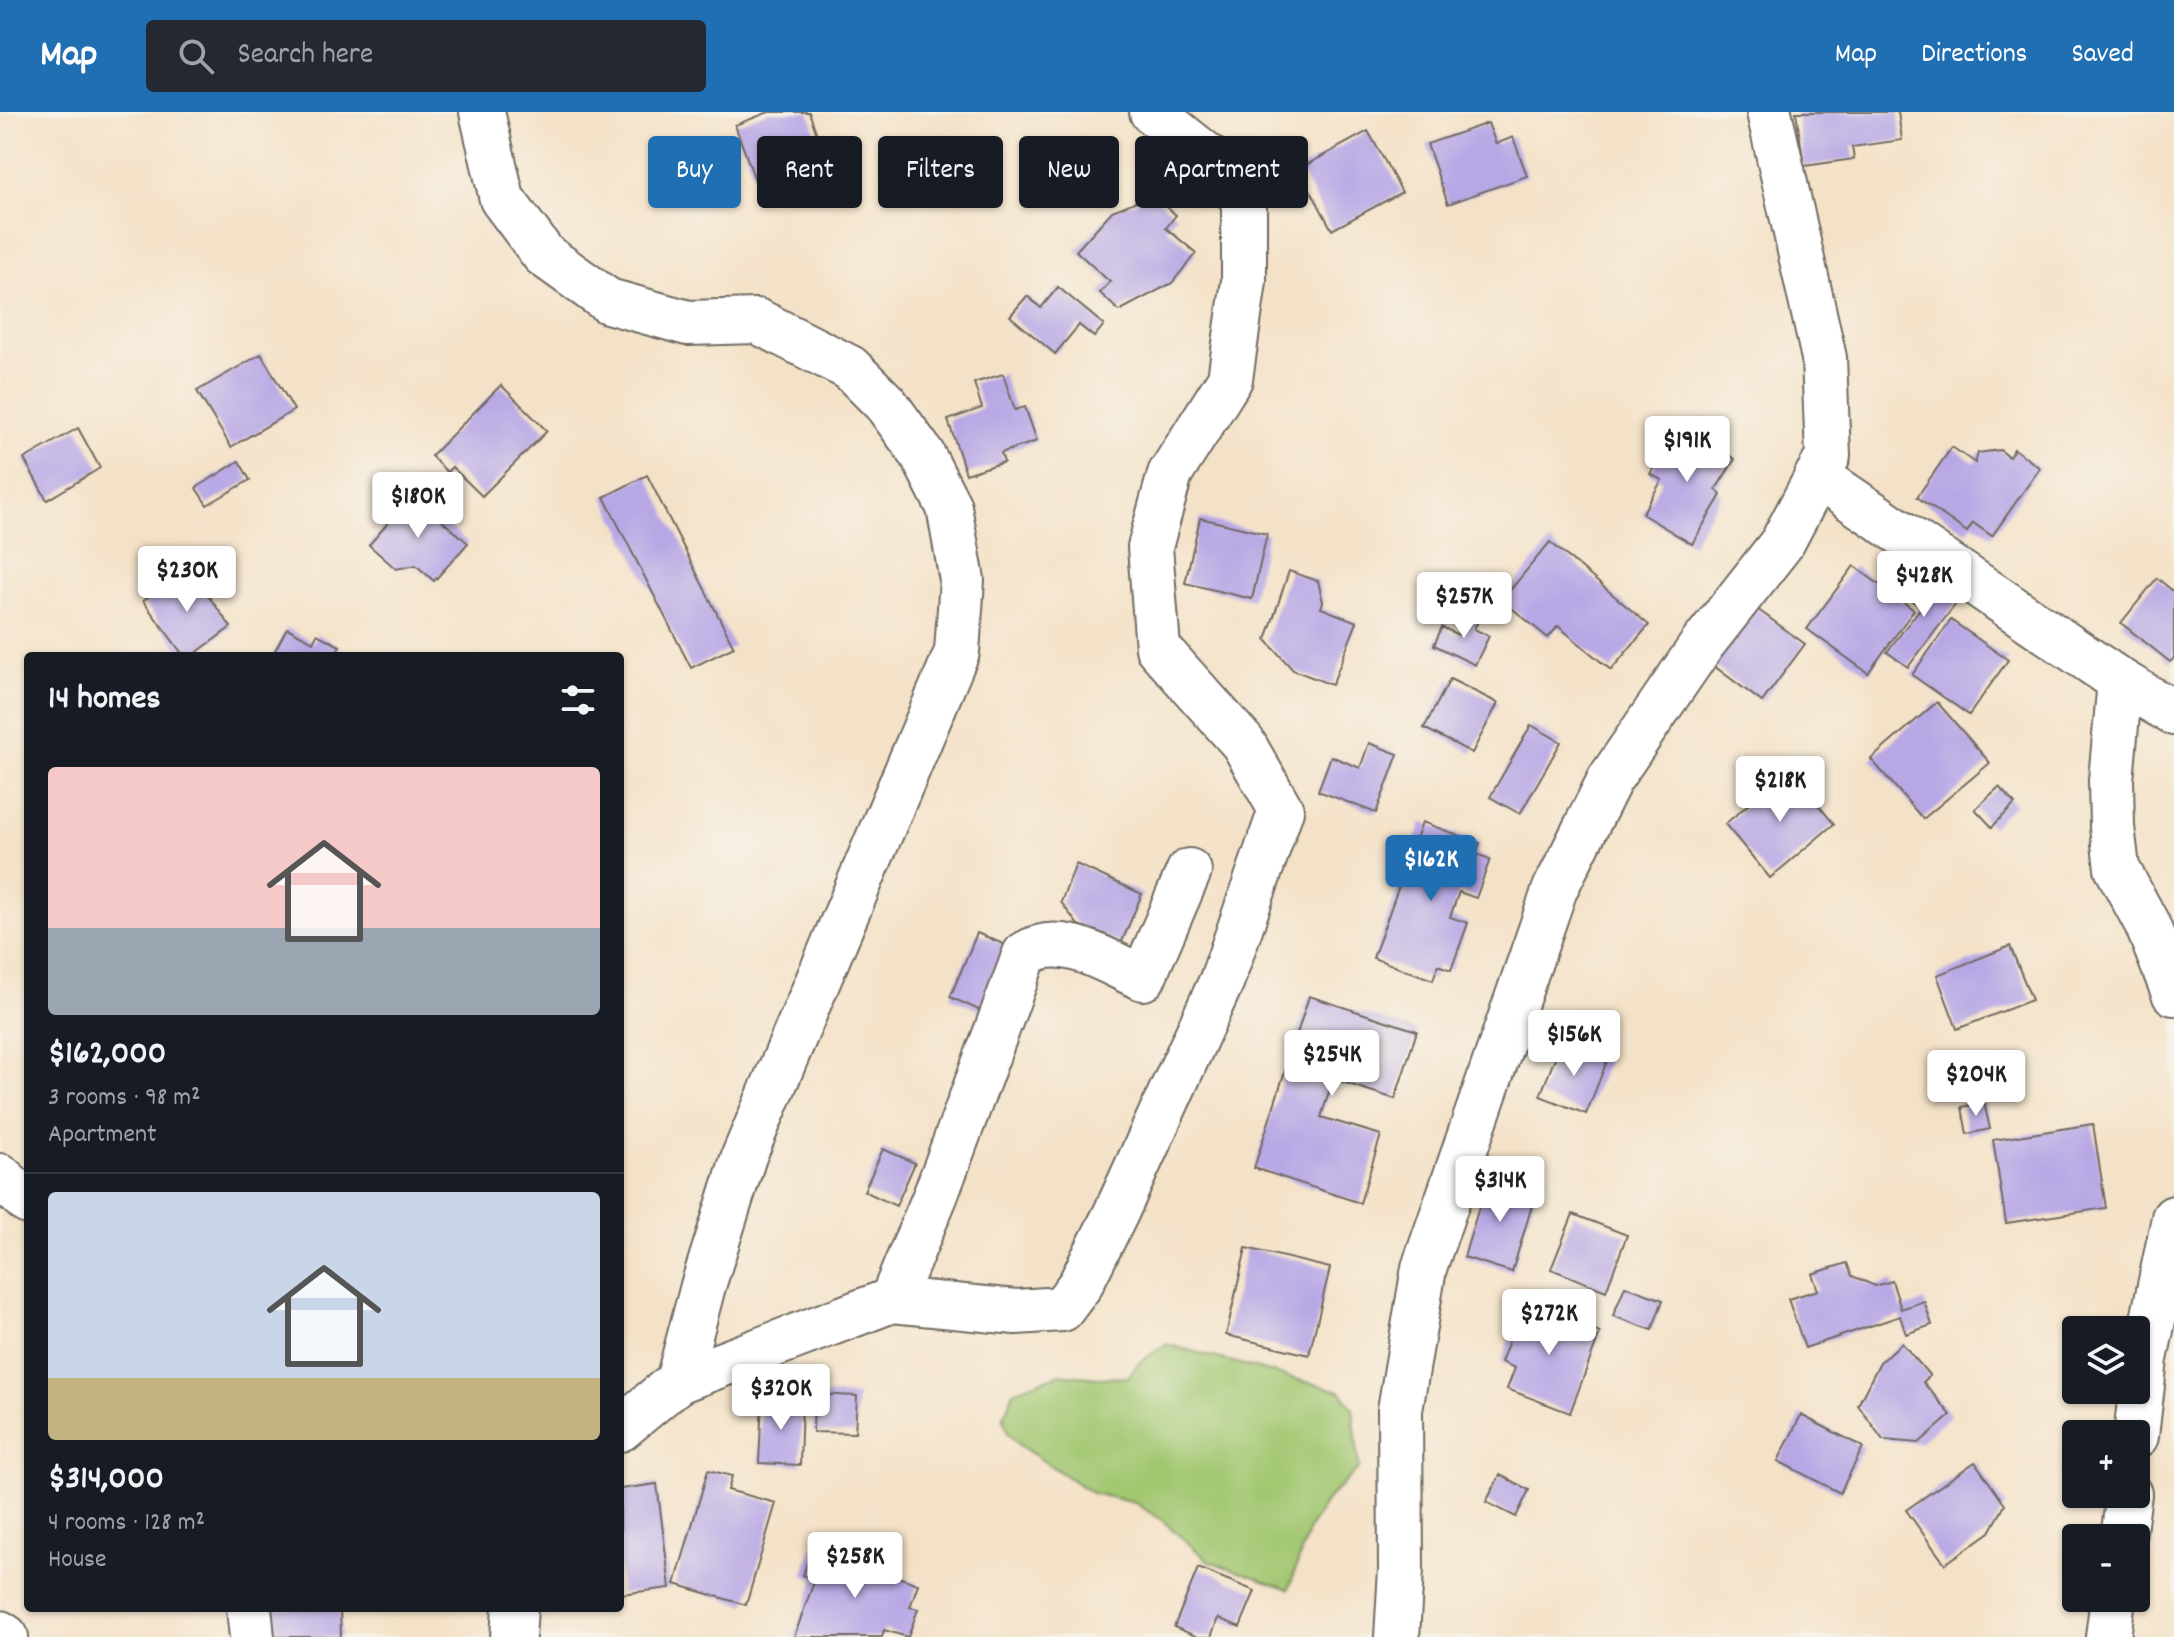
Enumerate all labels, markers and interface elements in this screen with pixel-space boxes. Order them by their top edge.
search box [146,20,706,92]
text: Map [40,29,98,84]
icon: search [174,34,218,78]
text: Search here [238,35,373,78]
text: Map [1835,36,1877,76]
text: Directions [1921,36,2027,76]
text: Saved [2071,36,2134,76]
chip: Buy [648,136,741,208]
chip: Rent [757,136,862,208]
chip: Filters [878,136,1003,208]
chip: New [1019,136,1119,208]
chip: Apartment [1135,136,1308,208]
pin: $191K [1631,416,1743,484]
text: $191K [1663,423,1711,460]
pin: $180K [362,472,474,540]
text: $180K [390,479,446,516]
pin: $230K [131,546,243,614]
pin: $428K [1868,551,1980,619]
text: $230K [156,553,218,590]
text: $428K [1895,558,1953,595]
pin: $257K [1408,572,1520,640]
text: $257K [1435,579,1493,616]
text: 14 homes [48,676,161,725]
icon: filters [556,678,600,722]
pin: $218K [1724,756,1836,824]
text: $218K [1754,763,1806,800]
icon: home [252,819,396,963]
pin: $162K [1375,835,1487,903]
text: $162K [1404,842,1459,879]
pin: $156K [1518,1010,1630,1078]
text: $156K [1546,1017,1602,1054]
pin: $254K [1276,1030,1388,1098]
text: $162,000 [48,1031,166,1080]
text: $254K [1302,1037,1362,1074]
pin: $204K [1920,1050,2032,1118]
text: $204K [1945,1057,2007,1094]
text: 3 rooms · 98 m² [48,1080,201,1117]
text: Apartment [48,1117,157,1154]
pin: $314K [1444,1156,1556,1224]
text: $314K [1473,1163,1527,1200]
icon: home [252,1244,396,1388]
pin: $272K [1493,1289,1605,1357]
text: $272K [1520,1296,1578,1333]
map controls [2062,1316,2150,1612]
button: layers [2062,1316,2150,1404]
pin: $320K [725,1364,837,1432]
text: $320K [750,1371,812,1408]
button: + [2062,1420,2150,1508]
text: $314,000 [48,1456,164,1505]
text: 4 rooms · 128 m² [48,1505,205,1542]
button: − [2062,1524,2150,1612]
pin: $258K [799,1532,911,1600]
text: $258K [825,1539,885,1576]
text: House [48,1542,106,1579]

